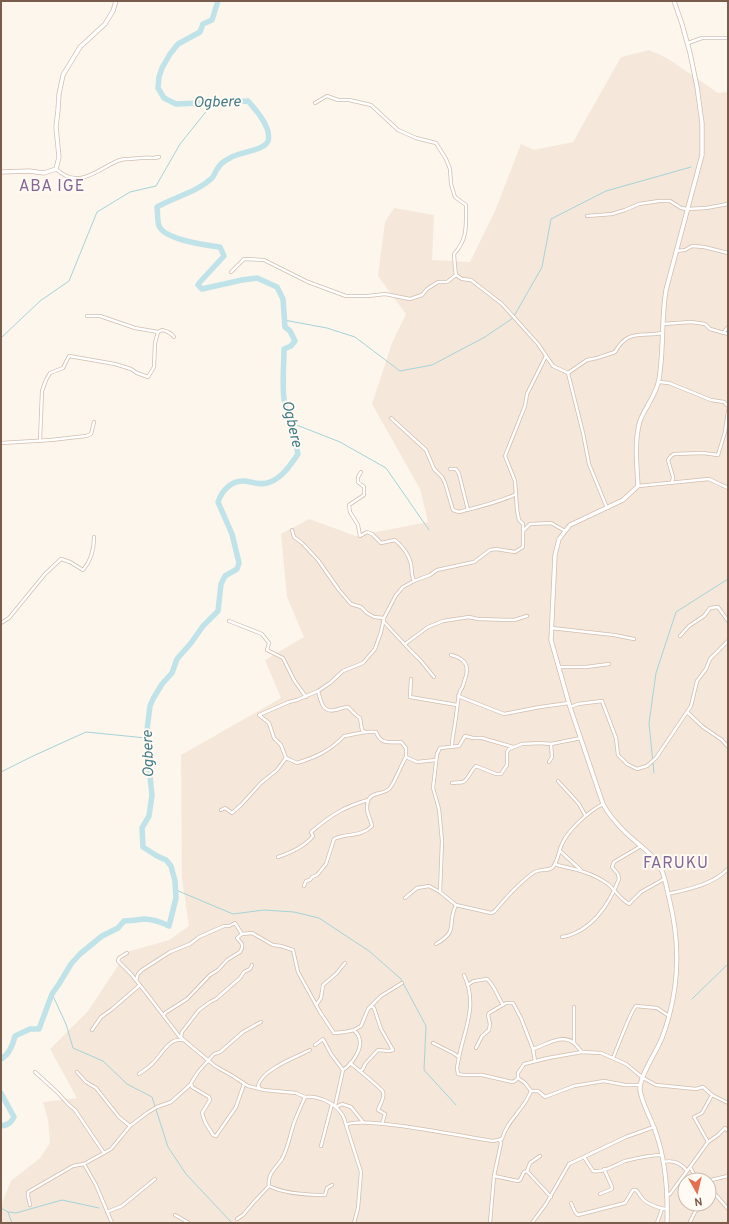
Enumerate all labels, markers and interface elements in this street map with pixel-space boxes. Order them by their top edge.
water label: Ogbere [193,93,241,113]
district label: ABA IGE [19,177,85,197]
water label: Ogbere [276,399,306,450]
water label: Ogbere [139,730,159,778]
district label: FARUKU [643,854,709,874]
north arrow [677,1172,717,1212]
text: N [693,1193,703,1208]

